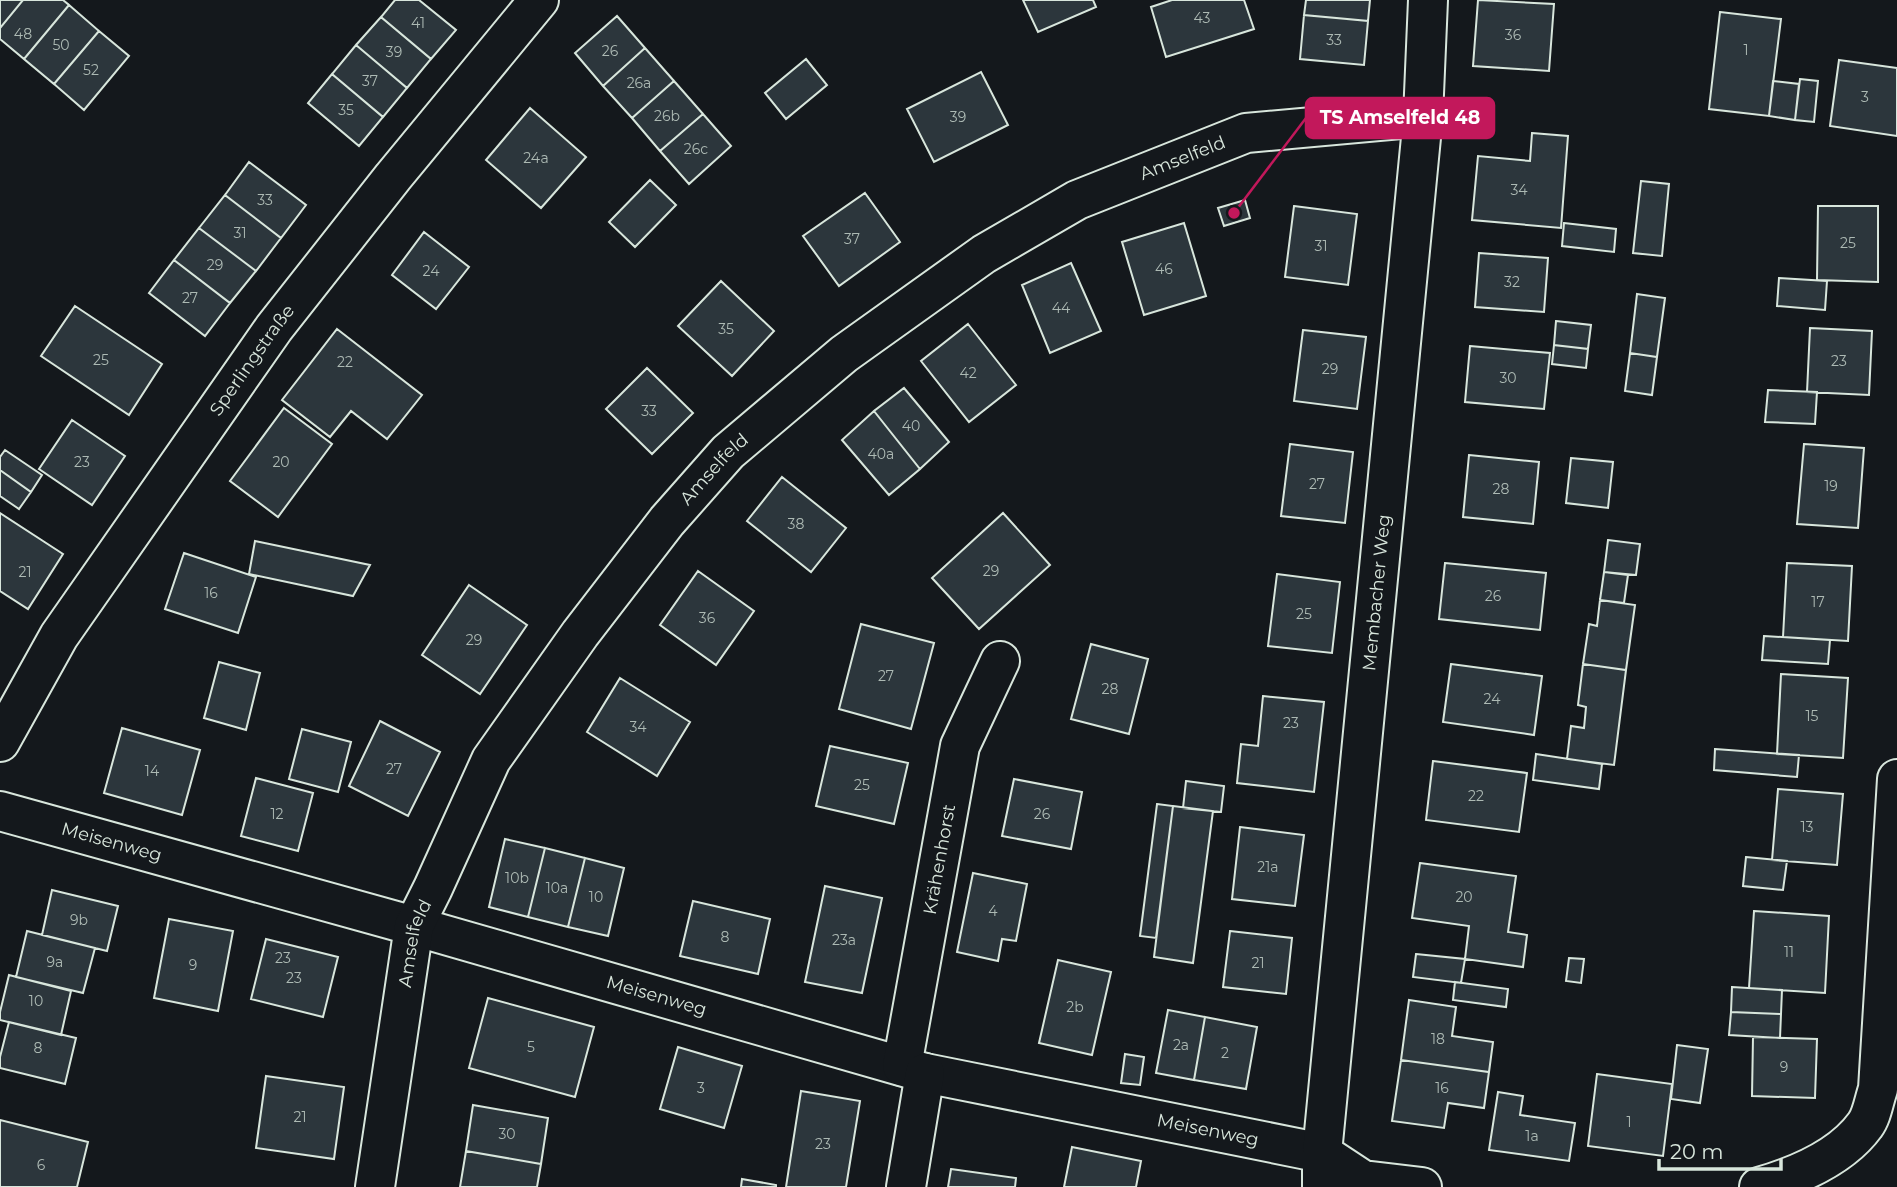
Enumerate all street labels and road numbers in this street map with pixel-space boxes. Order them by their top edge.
street label: Amselfeld [1137,131,1229,185]
street label: Sperlingstraße [205,300,299,420]
street label: Amselfeld [675,429,753,510]
street label: Membacher Weg [1358,513,1395,672]
street label: Krähenhorst [919,802,960,916]
street label: Meisenweg [59,818,165,866]
street label: Amselfeld [394,896,437,989]
street label: Meisenweg [604,971,709,1021]
street label: Meisenweg [1155,1109,1261,1151]

